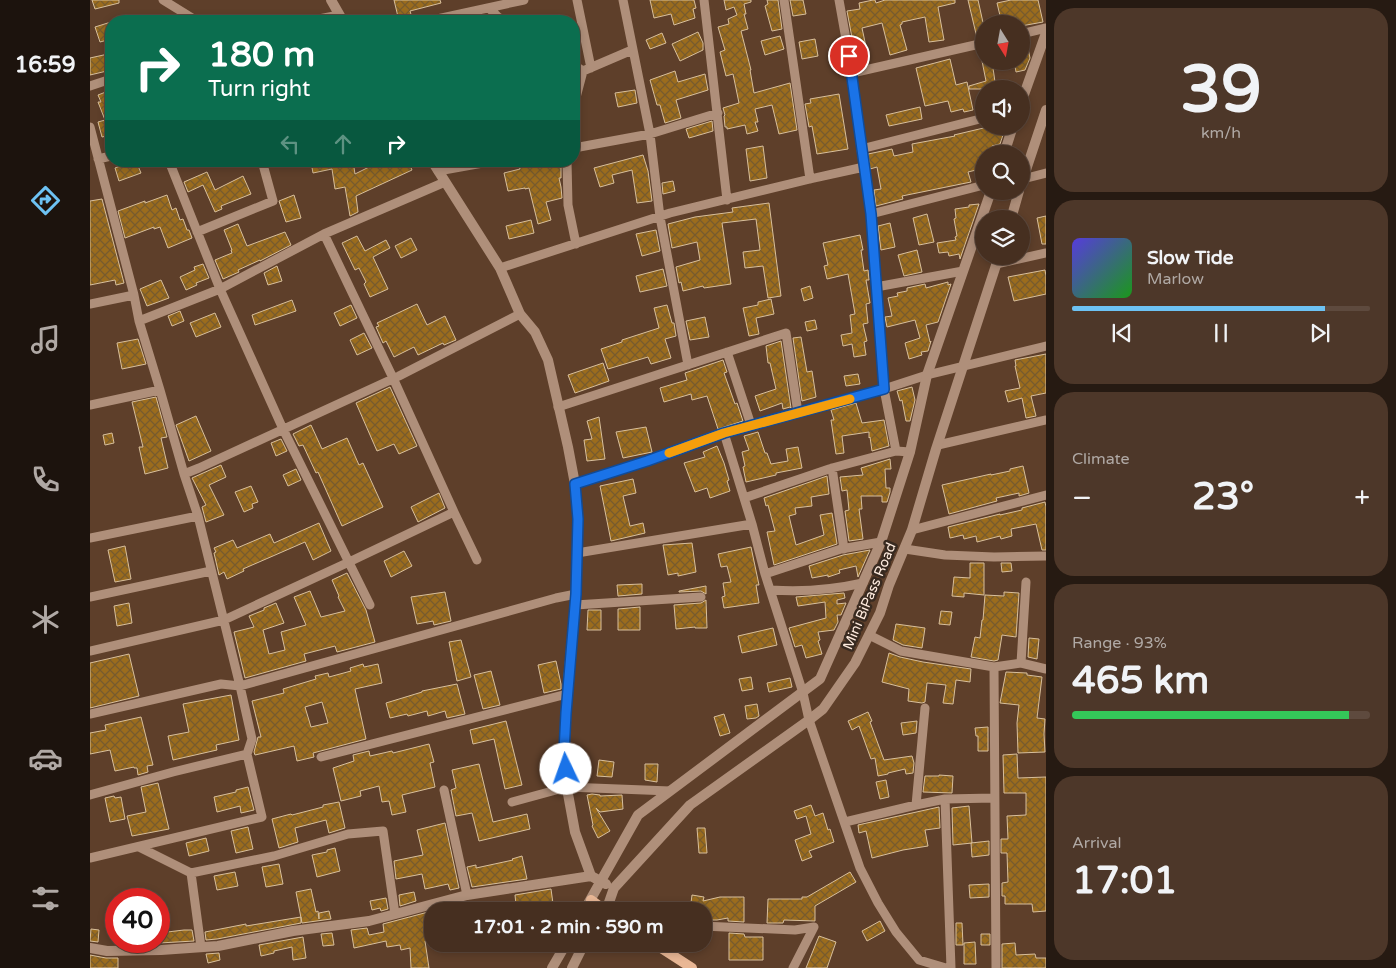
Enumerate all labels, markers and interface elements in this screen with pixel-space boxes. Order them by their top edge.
north arrow [975,15,1030,70]
map controls [975,15,1030,265]
text: 180 m [208,34,315,76]
icon: right [125,35,190,100]
pin [828,35,870,77]
icon: arrive [835,42,863,70]
text: 39 [1180,51,1262,130]
text: 16:59 [15,52,75,78]
text: Turn right [208,76,310,102]
button: sound [975,80,1030,135]
text: km/h [1201,123,1241,143]
icon: left [276,130,304,158]
icon: ahead [329,130,357,158]
icon: right [382,130,410,158]
button: search [975,145,1030,200]
icon: directions [28,183,63,218]
button: layers [975,210,1030,265]
text: Slow Tide [1147,247,1234,269]
text: Marlow [1147,269,1204,289]
icon: previous [1108,319,1136,347]
icon: pause [1207,319,1235,347]
icon: next [1306,319,1334,347]
icon: music [28,322,63,357]
text: Climate [1072,449,1130,469]
icon: phone [28,462,63,497]
text: 23° [1192,474,1254,520]
text: − [1072,481,1092,515]
text: + [1354,481,1370,515]
street label: Mini BiPass Road [839,540,900,652]
icon: climate [28,602,63,637]
text: Range · 93% [1072,633,1167,653]
text: 465 km [1072,658,1209,704]
icon: car [28,741,63,776]
position arrow [539,742,591,794]
text: Arrival [1072,833,1121,853]
text: 17:01 [1072,858,1177,904]
icon: filters [28,881,63,916]
speed limit sign: 40 [105,888,170,953]
text: 17:01 · 2 min · 590 m [472,916,664,938]

